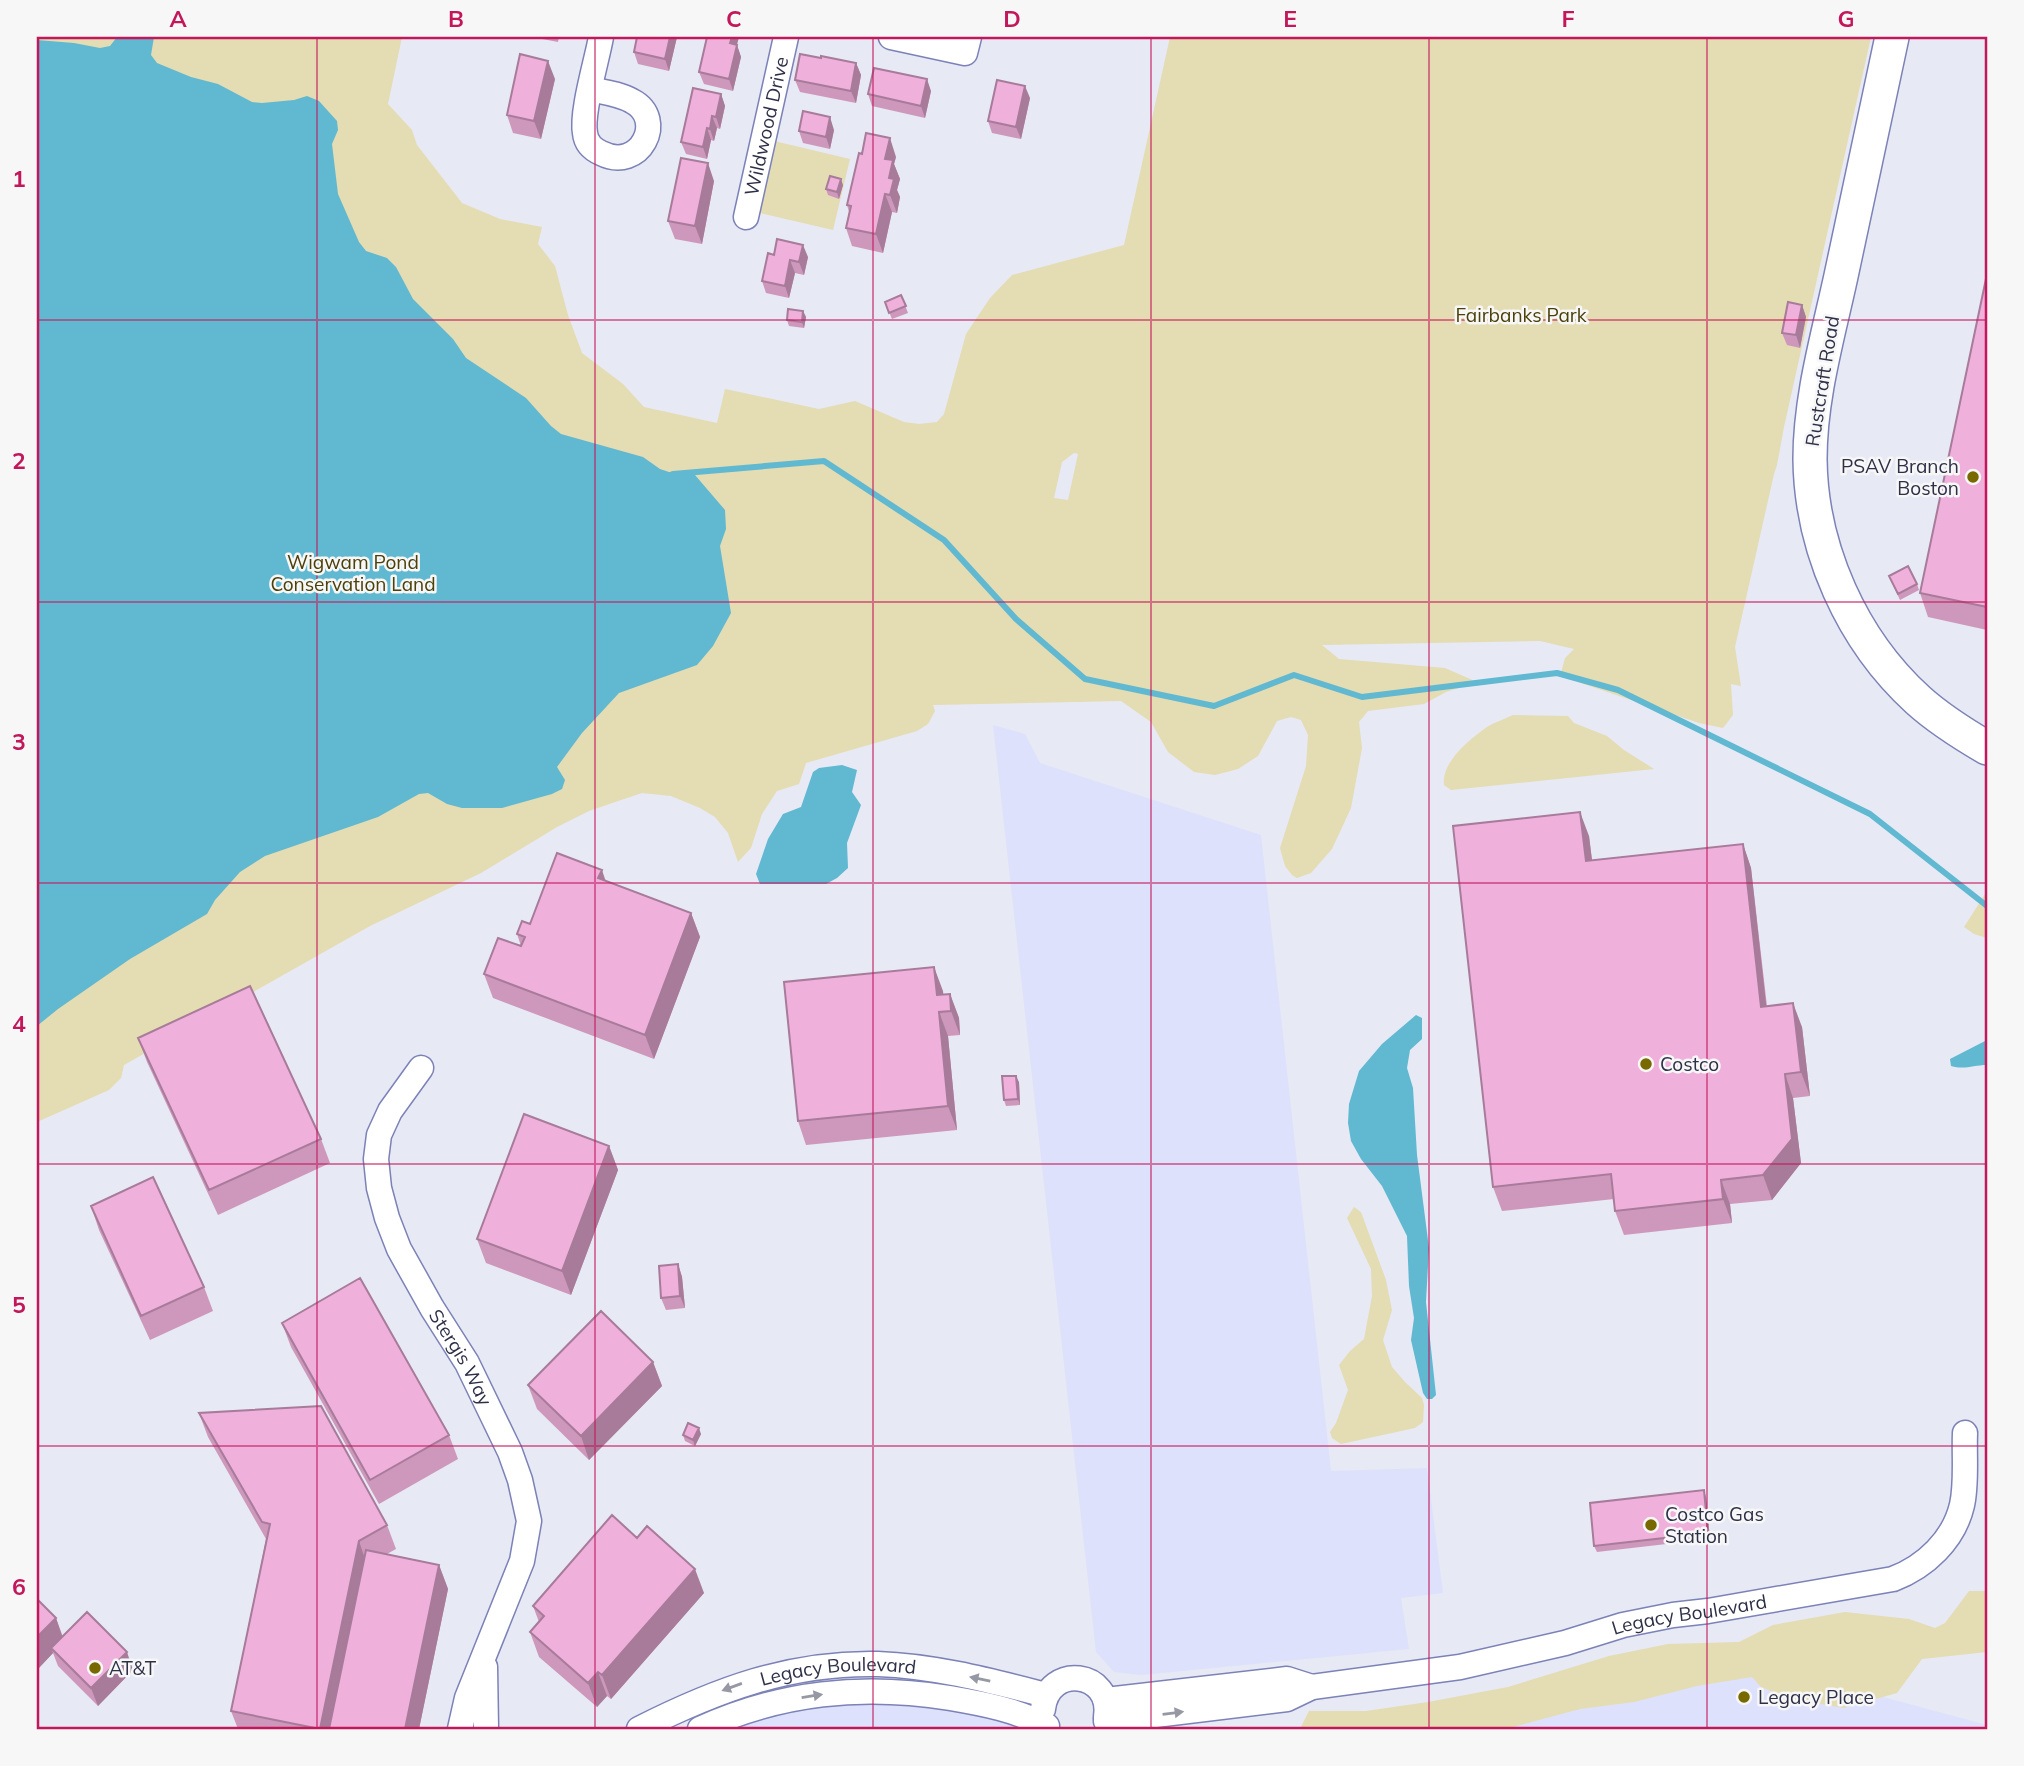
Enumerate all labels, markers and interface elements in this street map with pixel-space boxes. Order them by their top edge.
text: A [169,4,187,33]
text: B [448,4,464,33]
text: C [726,4,742,33]
text: D [1003,4,1021,33]
text: E [1283,4,1297,33]
text: F [1561,4,1575,33]
text: G [1837,4,1855,33]
street label: Wildwood Drive [739,54,793,198]
text: 1 [12,164,26,193]
park label: Fairbanks Park [1455,303,1587,327]
street label: Rustcraft Road [1800,314,1844,448]
text: 2 [12,446,26,475]
place label: PSAV Branch Boston [1841,454,1959,500]
marker: PSAV Branch Boston [1965,469,1981,485]
park label: Wigwam Pond Conservation Land [270,550,436,596]
text: 3 [12,727,26,756]
text: 4 [12,1009,26,1038]
place label: Costco [1660,1052,1719,1076]
marker: Costco [1638,1056,1654,1072]
text: 5 [12,1290,26,1319]
street label: Stergis Way [424,1305,498,1409]
place label: Costco Gas Station [1665,1502,1764,1548]
marker: Costco Gas Station [1643,1517,1659,1533]
text: 6 [12,1572,26,1601]
street label: Legacy Boulevard [1609,1589,1769,1640]
street label: Legacy Boulevard [757,1652,917,1691]
place label: AT&T [109,1656,157,1680]
marker: AT&T [87,1660,103,1676]
one-way arrow [969,1673,991,1684]
one-way arrow [721,1682,742,1693]
place label: Legacy Place [1758,1685,1874,1709]
marker: Legacy Place [1736,1689,1752,1705]
one-way arrow [801,1690,823,1701]
one-way arrow [1163,1707,1185,1718]

